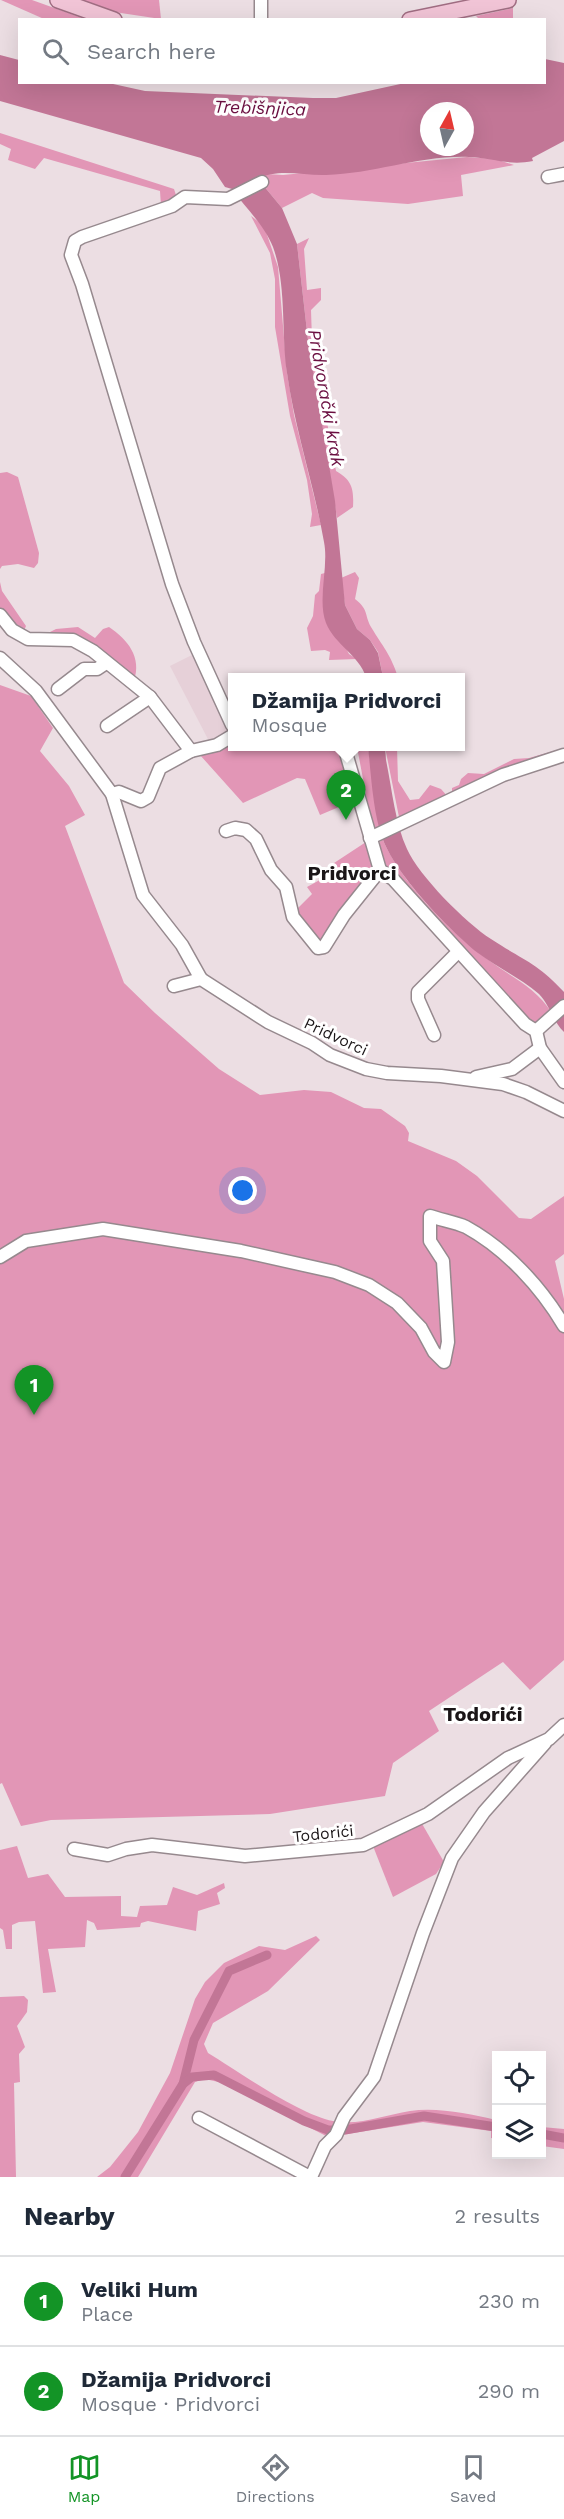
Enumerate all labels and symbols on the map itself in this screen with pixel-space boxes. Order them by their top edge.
water label: Trebišnjica [214,95,306,120]
north arrow [420,102,474,156]
water label: Pridvorački krak [304,328,349,469]
pin: 2 [326,770,366,820]
district label: Pridvorci [308,861,396,885]
street label: Pridvorci [301,1013,371,1059]
your location [228,1176,257,1205]
pin: 1 [15,1366,54,1415]
district label: Todorići [443,1702,523,1726]
street label: Todorići [292,1821,354,1846]

